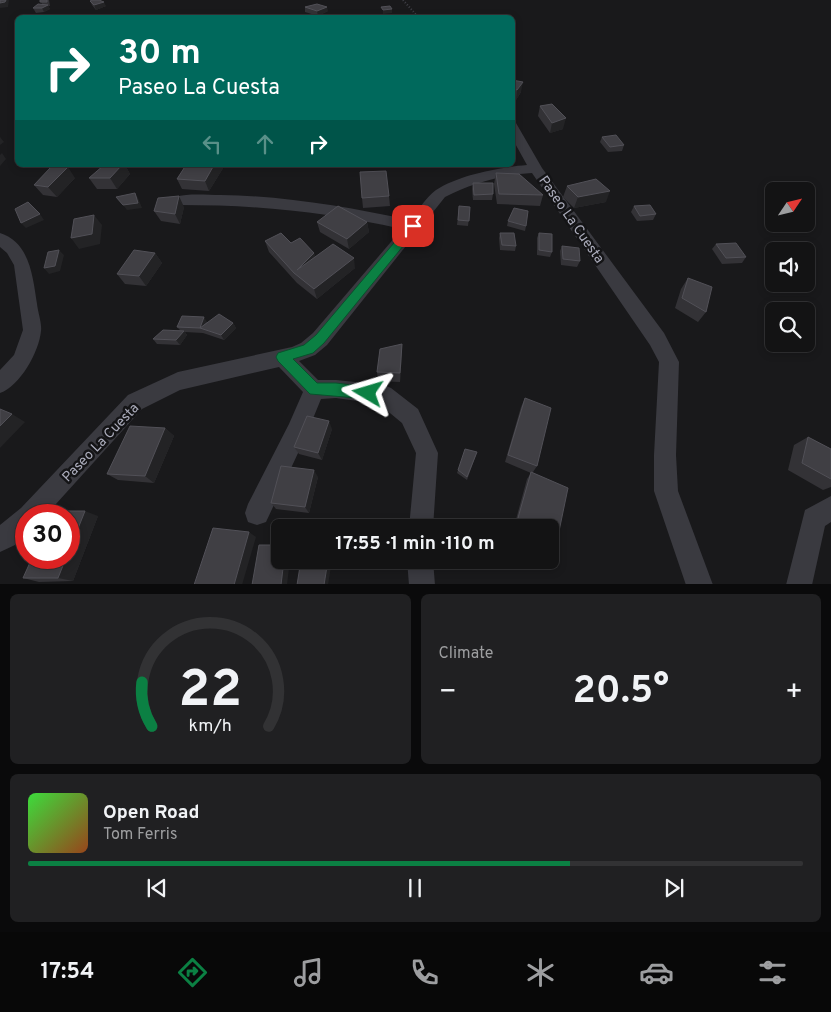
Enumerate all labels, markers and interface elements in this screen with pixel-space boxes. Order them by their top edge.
text: 30 m [118,32,201,76]
icon: right [35,35,100,100]
text: Paseo La Cuesta [118,75,280,102]
icon: left [198,130,226,158]
icon: ahead [251,130,279,158]
icon: right [304,130,332,158]
street label: Paseo La Cuesta [534,173,607,267]
north arrow [765,182,815,232]
map controls [765,182,815,352]
pin [392,205,434,247]
icon: arrive [399,212,427,240]
button: sound [765,242,815,292]
button: search [765,302,815,352]
position arrow [341,366,393,418]
street label: Paseo La Cuesta [59,400,143,486]
speed limit sign: 30 [15,504,80,569]
text: 17:55 · 1 min · 110 m [335,532,495,556]
text: Climate [439,644,493,664]
text: 22 [178,659,242,725]
text: 20.5° [573,668,669,717]
text: − [439,675,457,711]
text: + [785,675,803,711]
text: km/h [189,715,232,738]
text: Open Road [103,801,199,825]
text: Tom Ferris [103,825,177,845]
icon: previous [143,874,171,902]
icon: pause [401,874,429,902]
icon: next [660,874,688,902]
icon: directions [175,955,210,990]
icon: music [291,955,326,990]
icon: phone [407,955,442,990]
icon: climate [523,955,558,990]
icon: car [639,955,674,990]
icon: filters [755,955,790,990]
text: 17:54 [41,959,94,986]

